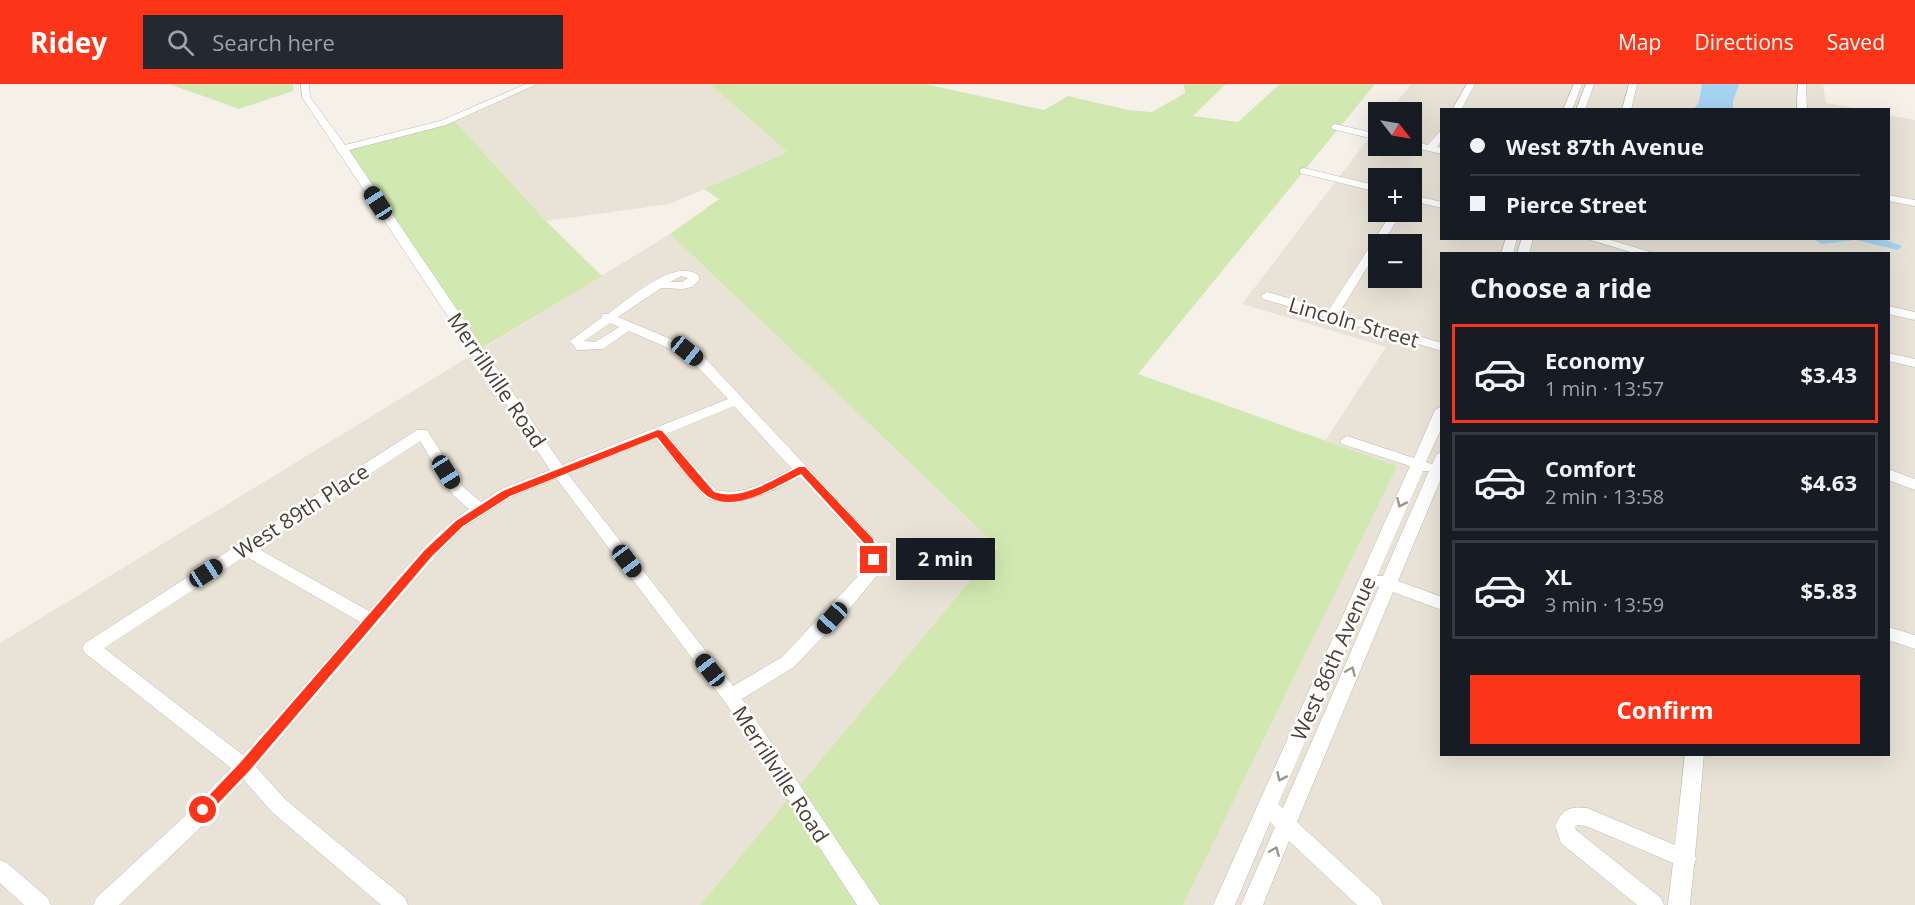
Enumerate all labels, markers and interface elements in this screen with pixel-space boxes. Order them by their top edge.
search box [143,15,563,69]
text: Ridey [30,23,107,61]
icon: search [164,26,197,59]
text: Search here [212,27,335,57]
text: Map [1618,28,1661,56]
text: Directions [1694,28,1794,56]
text: Saved [1827,28,1885,56]
north arrow [1368,102,1422,156]
map controls [1368,102,1422,288]
text: West 87th Avenue [1506,131,1704,161]
button: + [1368,168,1422,222]
car [361,183,395,223]
text: Pierce Street [1506,189,1647,219]
button: − [1368,234,1422,288]
text: Choose a ride [1470,269,1652,306]
street label: Lincoln Street [1286,290,1422,354]
street label: Merrillville Road [441,307,553,453]
car [667,333,707,369]
text: Economy [1545,345,1644,375]
icon: car [1473,347,1527,401]
text: $3.43 [1800,359,1857,389]
text: 1 min · 13:57 [1545,375,1664,402]
car [429,452,463,492]
text: Comfort [1545,453,1636,483]
icon: car [1473,455,1527,509]
street label: West 89th Place [228,457,374,565]
text: $4.63 [1800,467,1857,497]
text: 2 min · 13:58 [1545,483,1664,510]
one-way arrow [1396,496,1408,507]
callout: 2 min [895,539,994,581]
car [609,541,645,581]
text: 2 min [918,545,973,572]
route end [860,546,887,573]
car [186,556,226,590]
text: XL [1545,561,1572,591]
icon: car [1473,563,1527,617]
street label: West 86th Avenue [1284,571,1382,745]
text: $5.83 [1800,575,1857,605]
text: 3 min · 13:59 [1545,591,1664,618]
car [813,599,851,637]
car [692,650,728,690]
one-way arrow [1344,667,1356,678]
button: Confirm [1470,675,1860,744]
street label: Merrillville Road [726,700,836,848]
one-way arrow [1276,771,1288,782]
route start [189,796,216,823]
one-way arrow [1268,847,1280,858]

